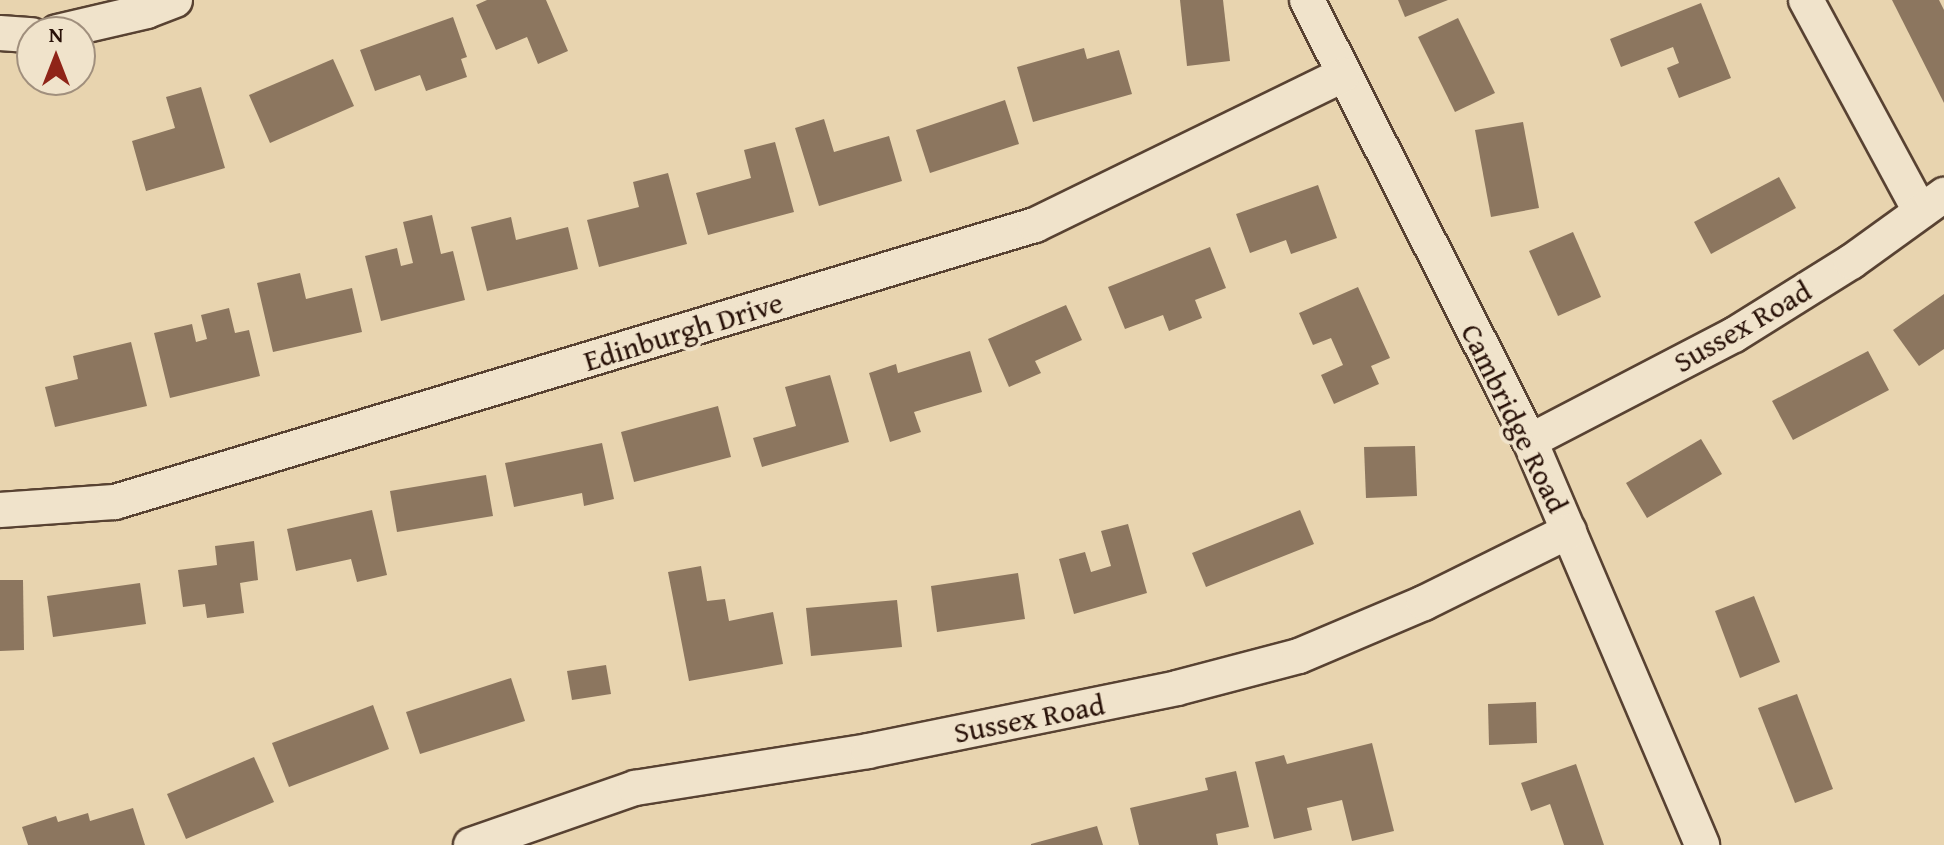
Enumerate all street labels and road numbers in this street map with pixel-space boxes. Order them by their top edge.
street label: Sussex Road [1667,272,1817,380]
street label: Edinburgh Drive [579,284,787,378]
street label: Cambridge Road [1454,318,1576,518]
street label: Sussex Road [950,686,1108,750]

